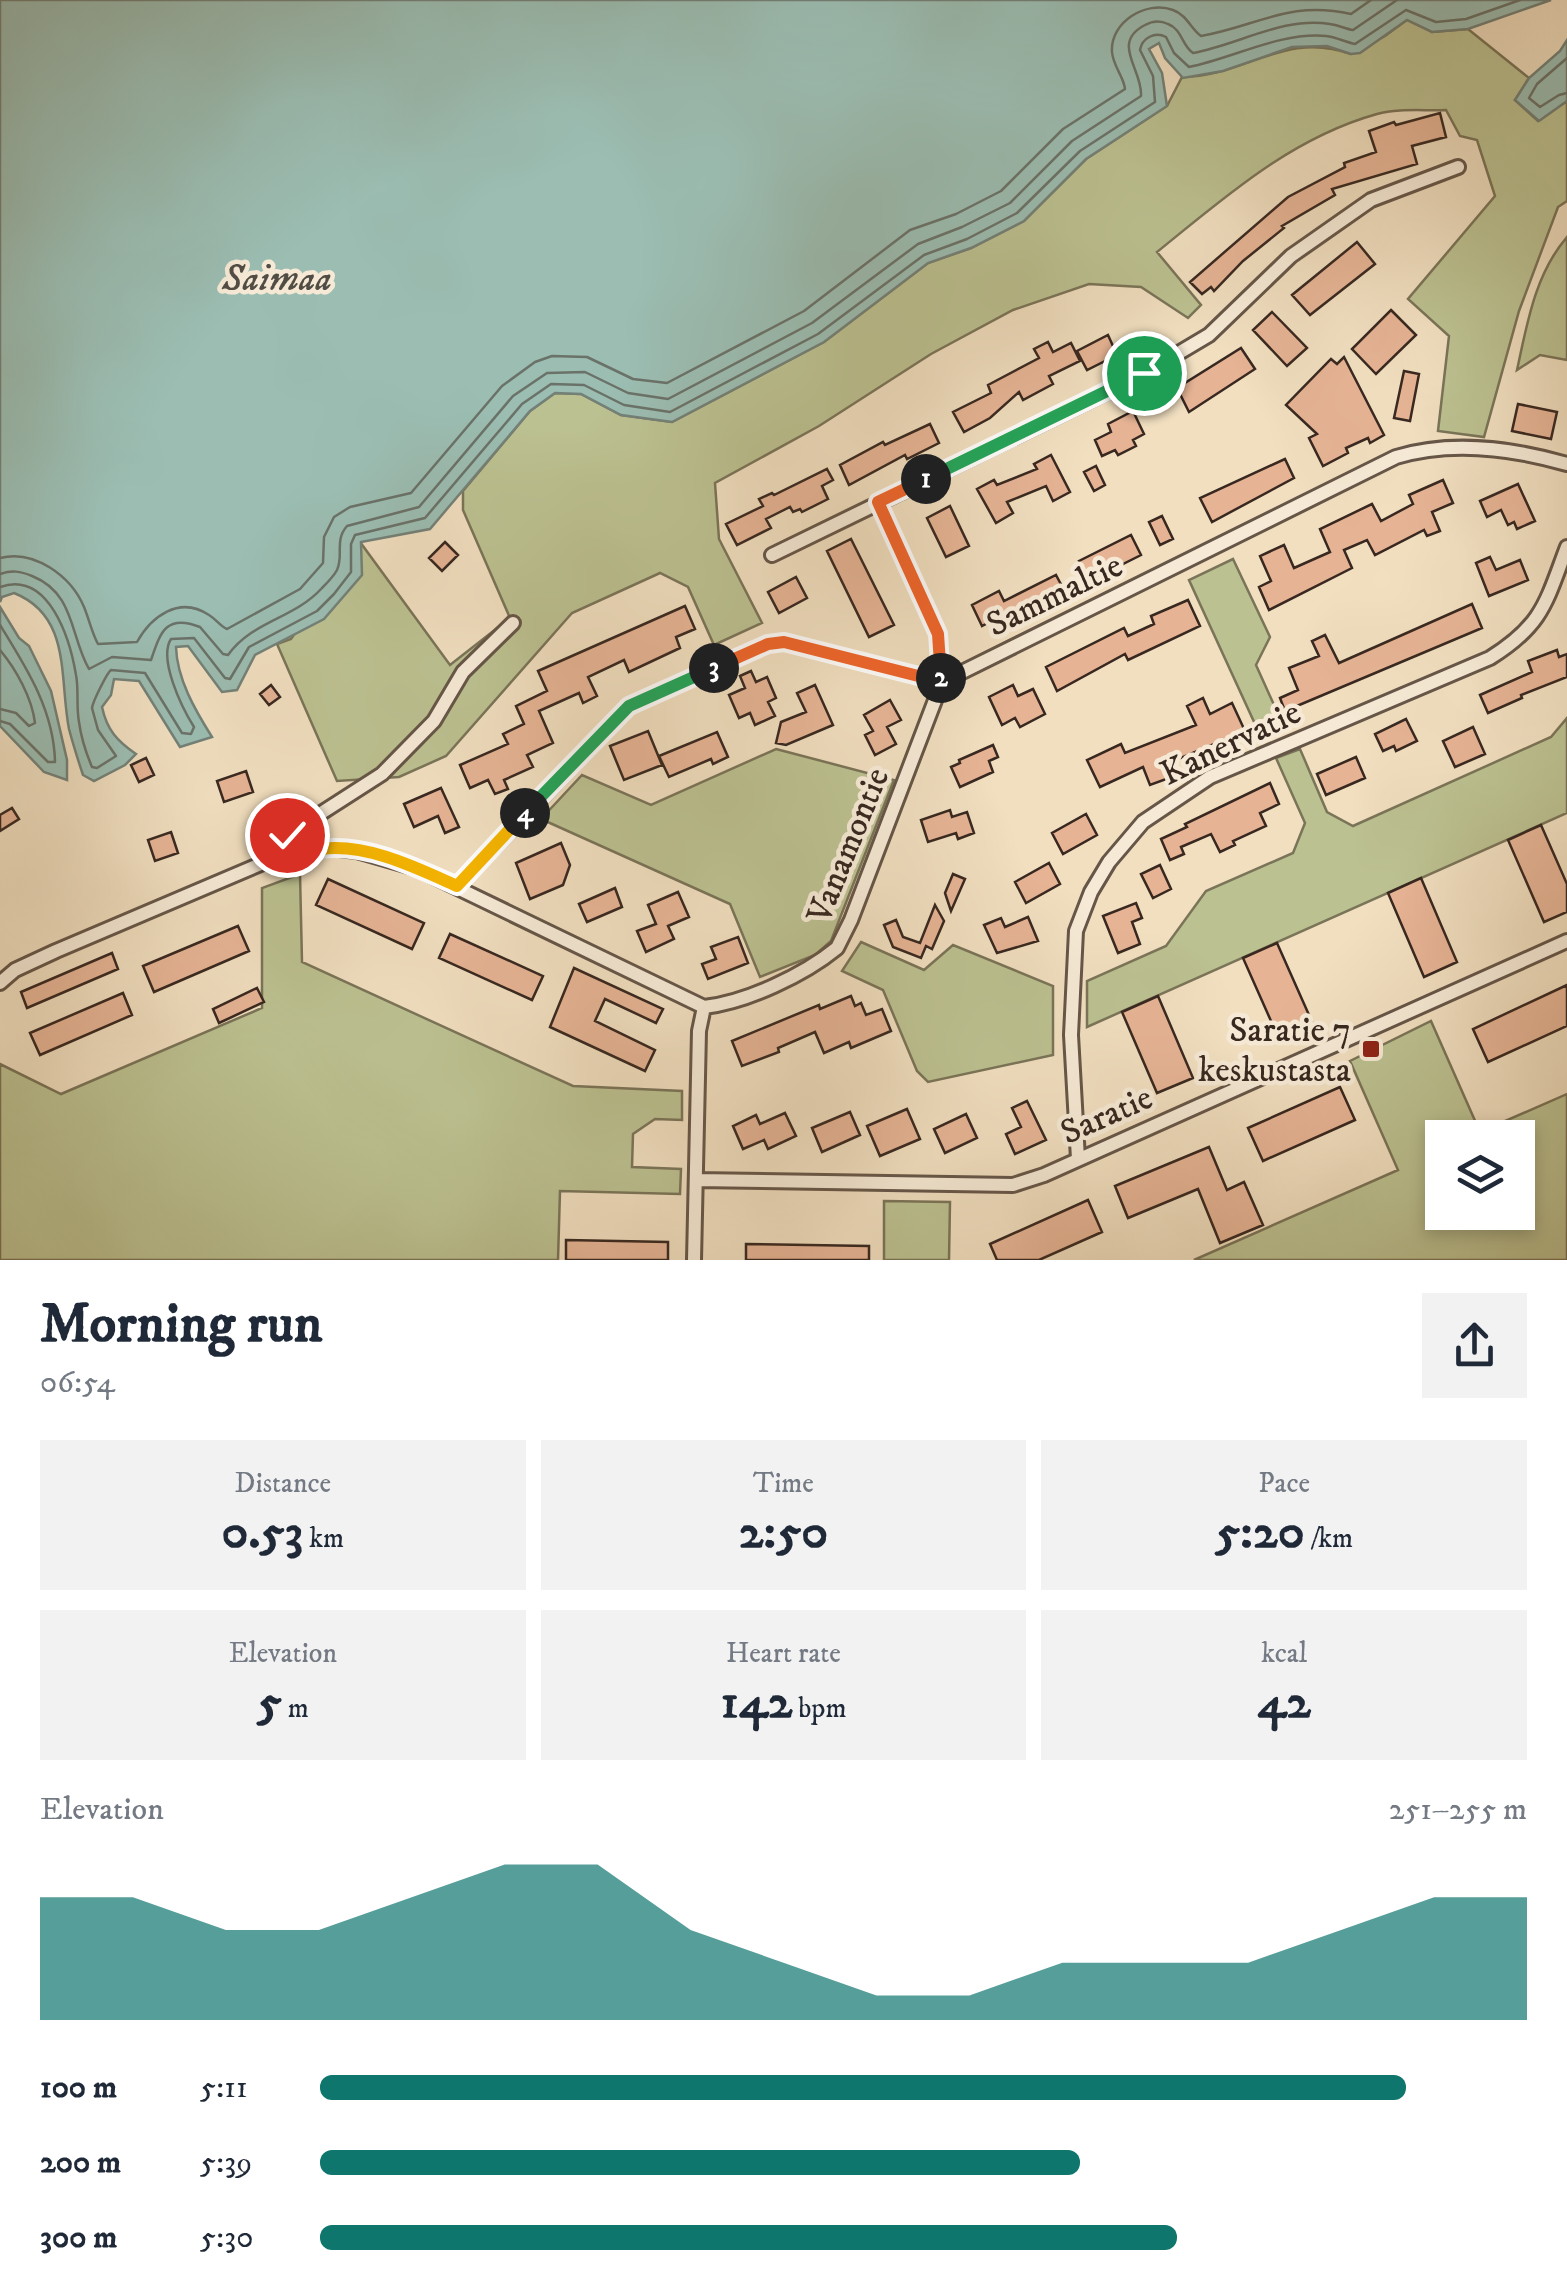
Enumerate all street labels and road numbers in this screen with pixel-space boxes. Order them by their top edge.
street label: Sammaltie [980,544,1130,648]
street label: Kanervatie [1154,691,1308,797]
street label: Vanamontie [797,761,900,931]
street label: Saratie [1054,1076,1160,1155]

